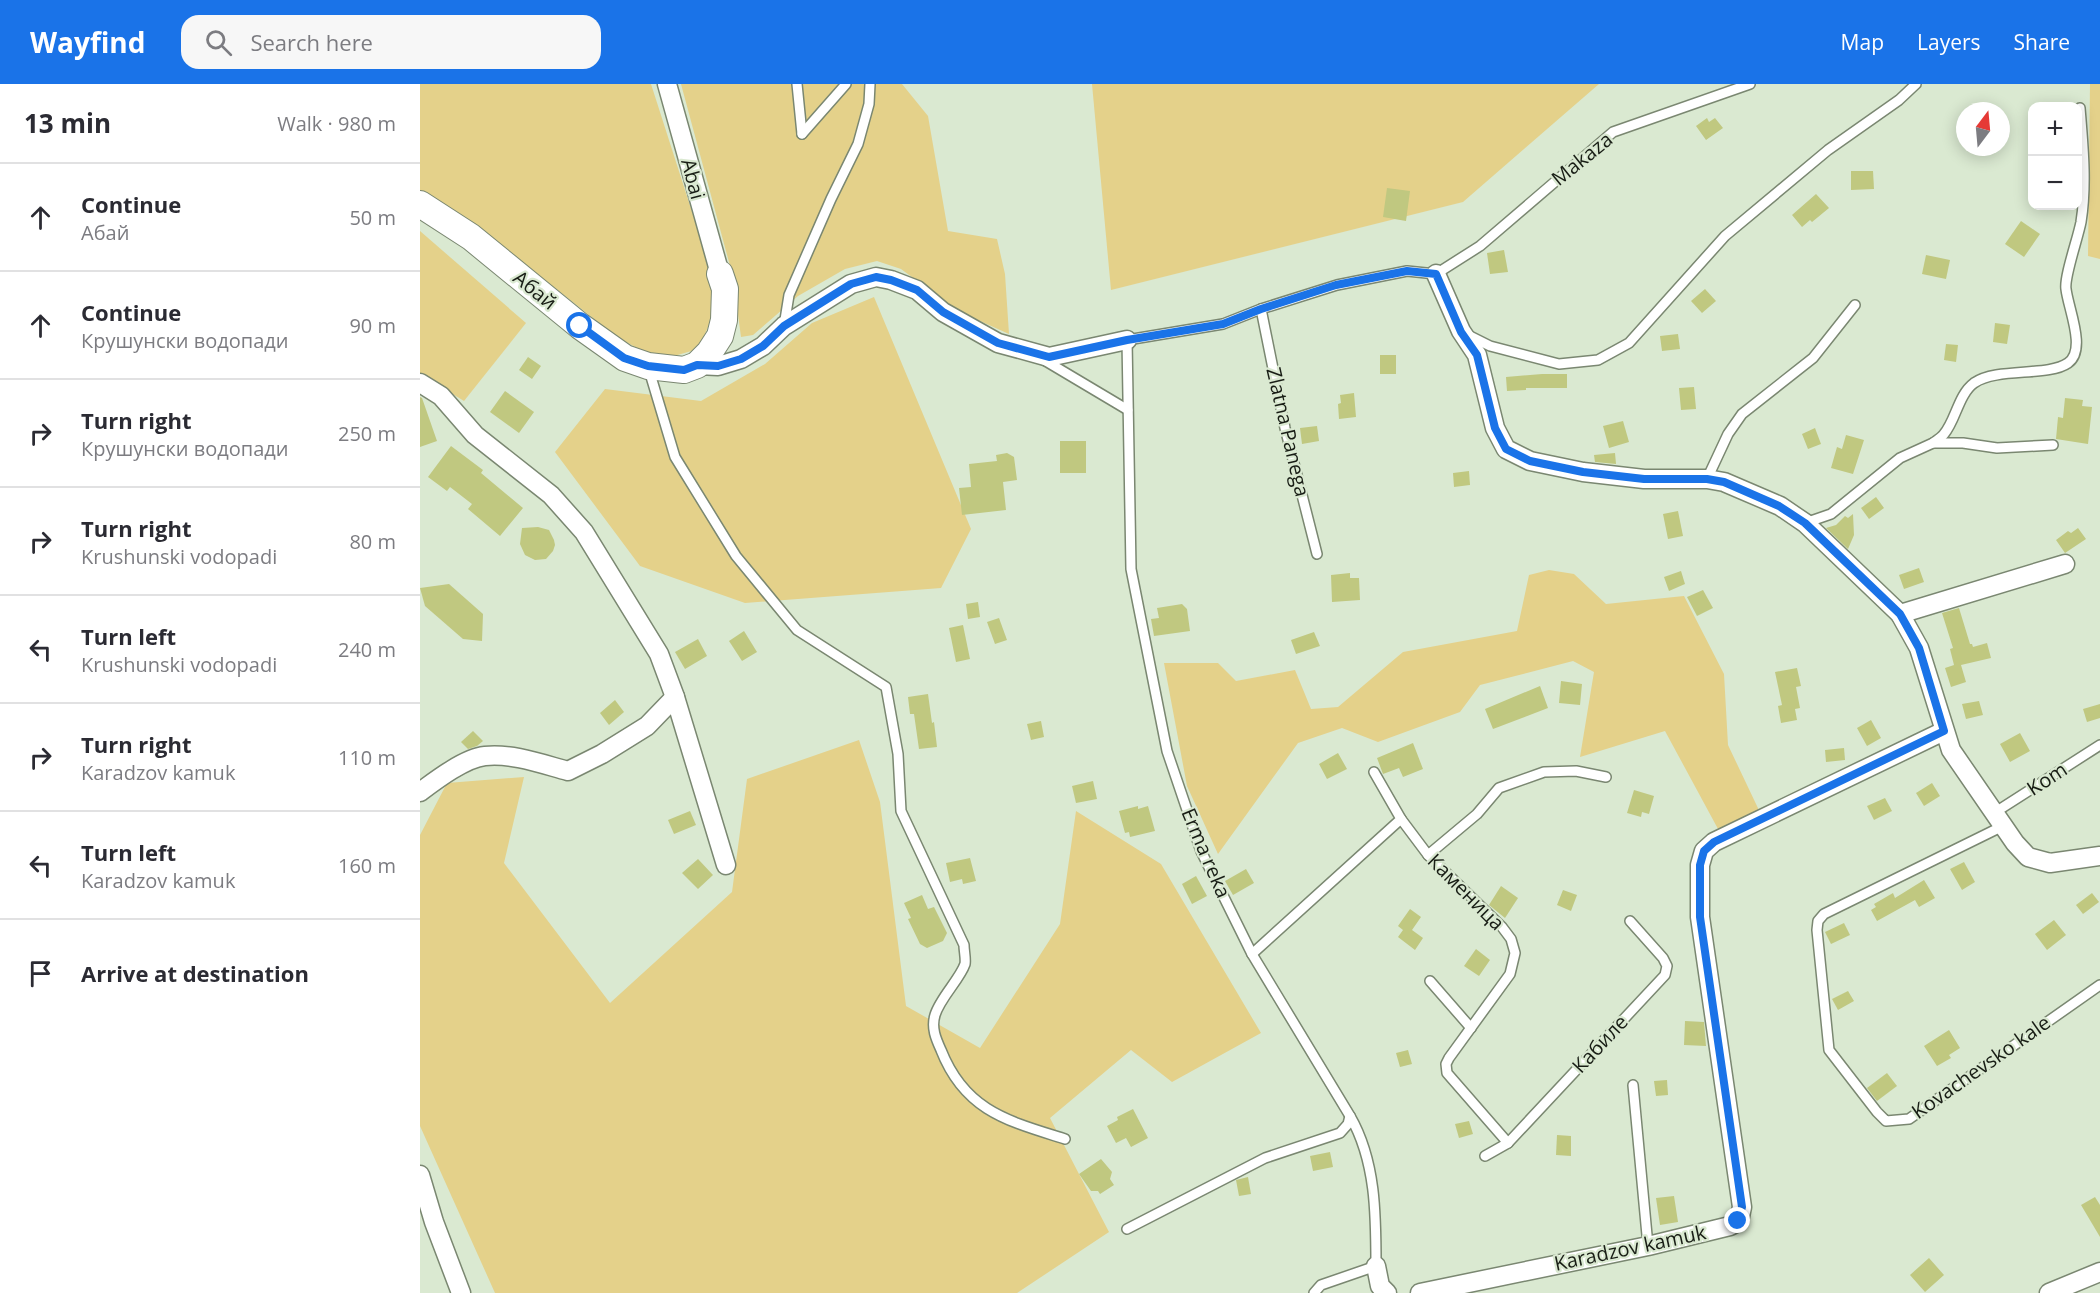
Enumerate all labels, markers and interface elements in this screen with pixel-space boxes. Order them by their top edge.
search box [181,15,601,69]
text: Wayfind [30,23,145,61]
icon: search [202,26,235,59]
text: Search here [250,27,373,57]
text: Map [1841,28,1884,56]
text: Layers [1917,28,1981,56]
text: Share [2014,28,2070,56]
north arrow [1956,102,2010,156]
map controls [2028,102,2082,210]
button: + [2028,102,2082,156]
text: 13 min [24,105,111,141]
text: Walk · 980 m [277,110,396,137]
street label: Makaza [1546,126,1618,192]
street label: Abai [675,156,712,202]
button: − [2028,156,2082,210]
text: Continue [81,189,181,219]
icon: ahead [24,201,57,234]
text: 50 m [349,204,396,231]
text: Абай [81,219,129,246]
street label: Абай [508,264,563,315]
text: Continue [81,297,181,327]
icon: ahead [24,309,57,342]
text: 90 m [349,312,396,339]
route start [566,312,592,338]
text: Крушунски водопади [81,327,289,354]
street label: Zlatna Panega [1260,365,1316,499]
text: Turn right [81,405,192,435]
icon: right [24,417,57,450]
text: 250 m [338,420,396,447]
text: Крушунски водопади [81,435,289,462]
text: Turn right [81,513,192,543]
icon: right [24,525,57,558]
text: 80 m [349,528,396,555]
text: Krushunski vodopadi [81,543,277,570]
text: Turn left [81,621,176,651]
icon: left [24,633,57,666]
text: 240 m [338,636,396,663]
text: Krushunski vodopadi [81,651,277,678]
text: Turn right [81,729,192,759]
icon: right [24,741,57,774]
text: 110 m [338,744,396,771]
street label: Kom [2021,756,2072,802]
text: Karadzov kamuk [81,759,235,786]
street label: Erma reka [1175,804,1237,902]
text: Turn left [81,837,176,867]
street label: Каменица [1422,847,1511,936]
icon: left [24,849,57,882]
text: 160 m [338,852,396,879]
text: Karadzov kamuk [81,867,235,894]
icon: arrive [24,957,57,990]
text: Arrive at destination [81,958,309,988]
street label: Кабиле [1566,1009,1634,1079]
street label: Kovachevsko kale [1906,1009,2055,1125]
route end [1724,1207,1750,1233]
street label: Karadzov kamuk [1552,1218,1709,1277]

